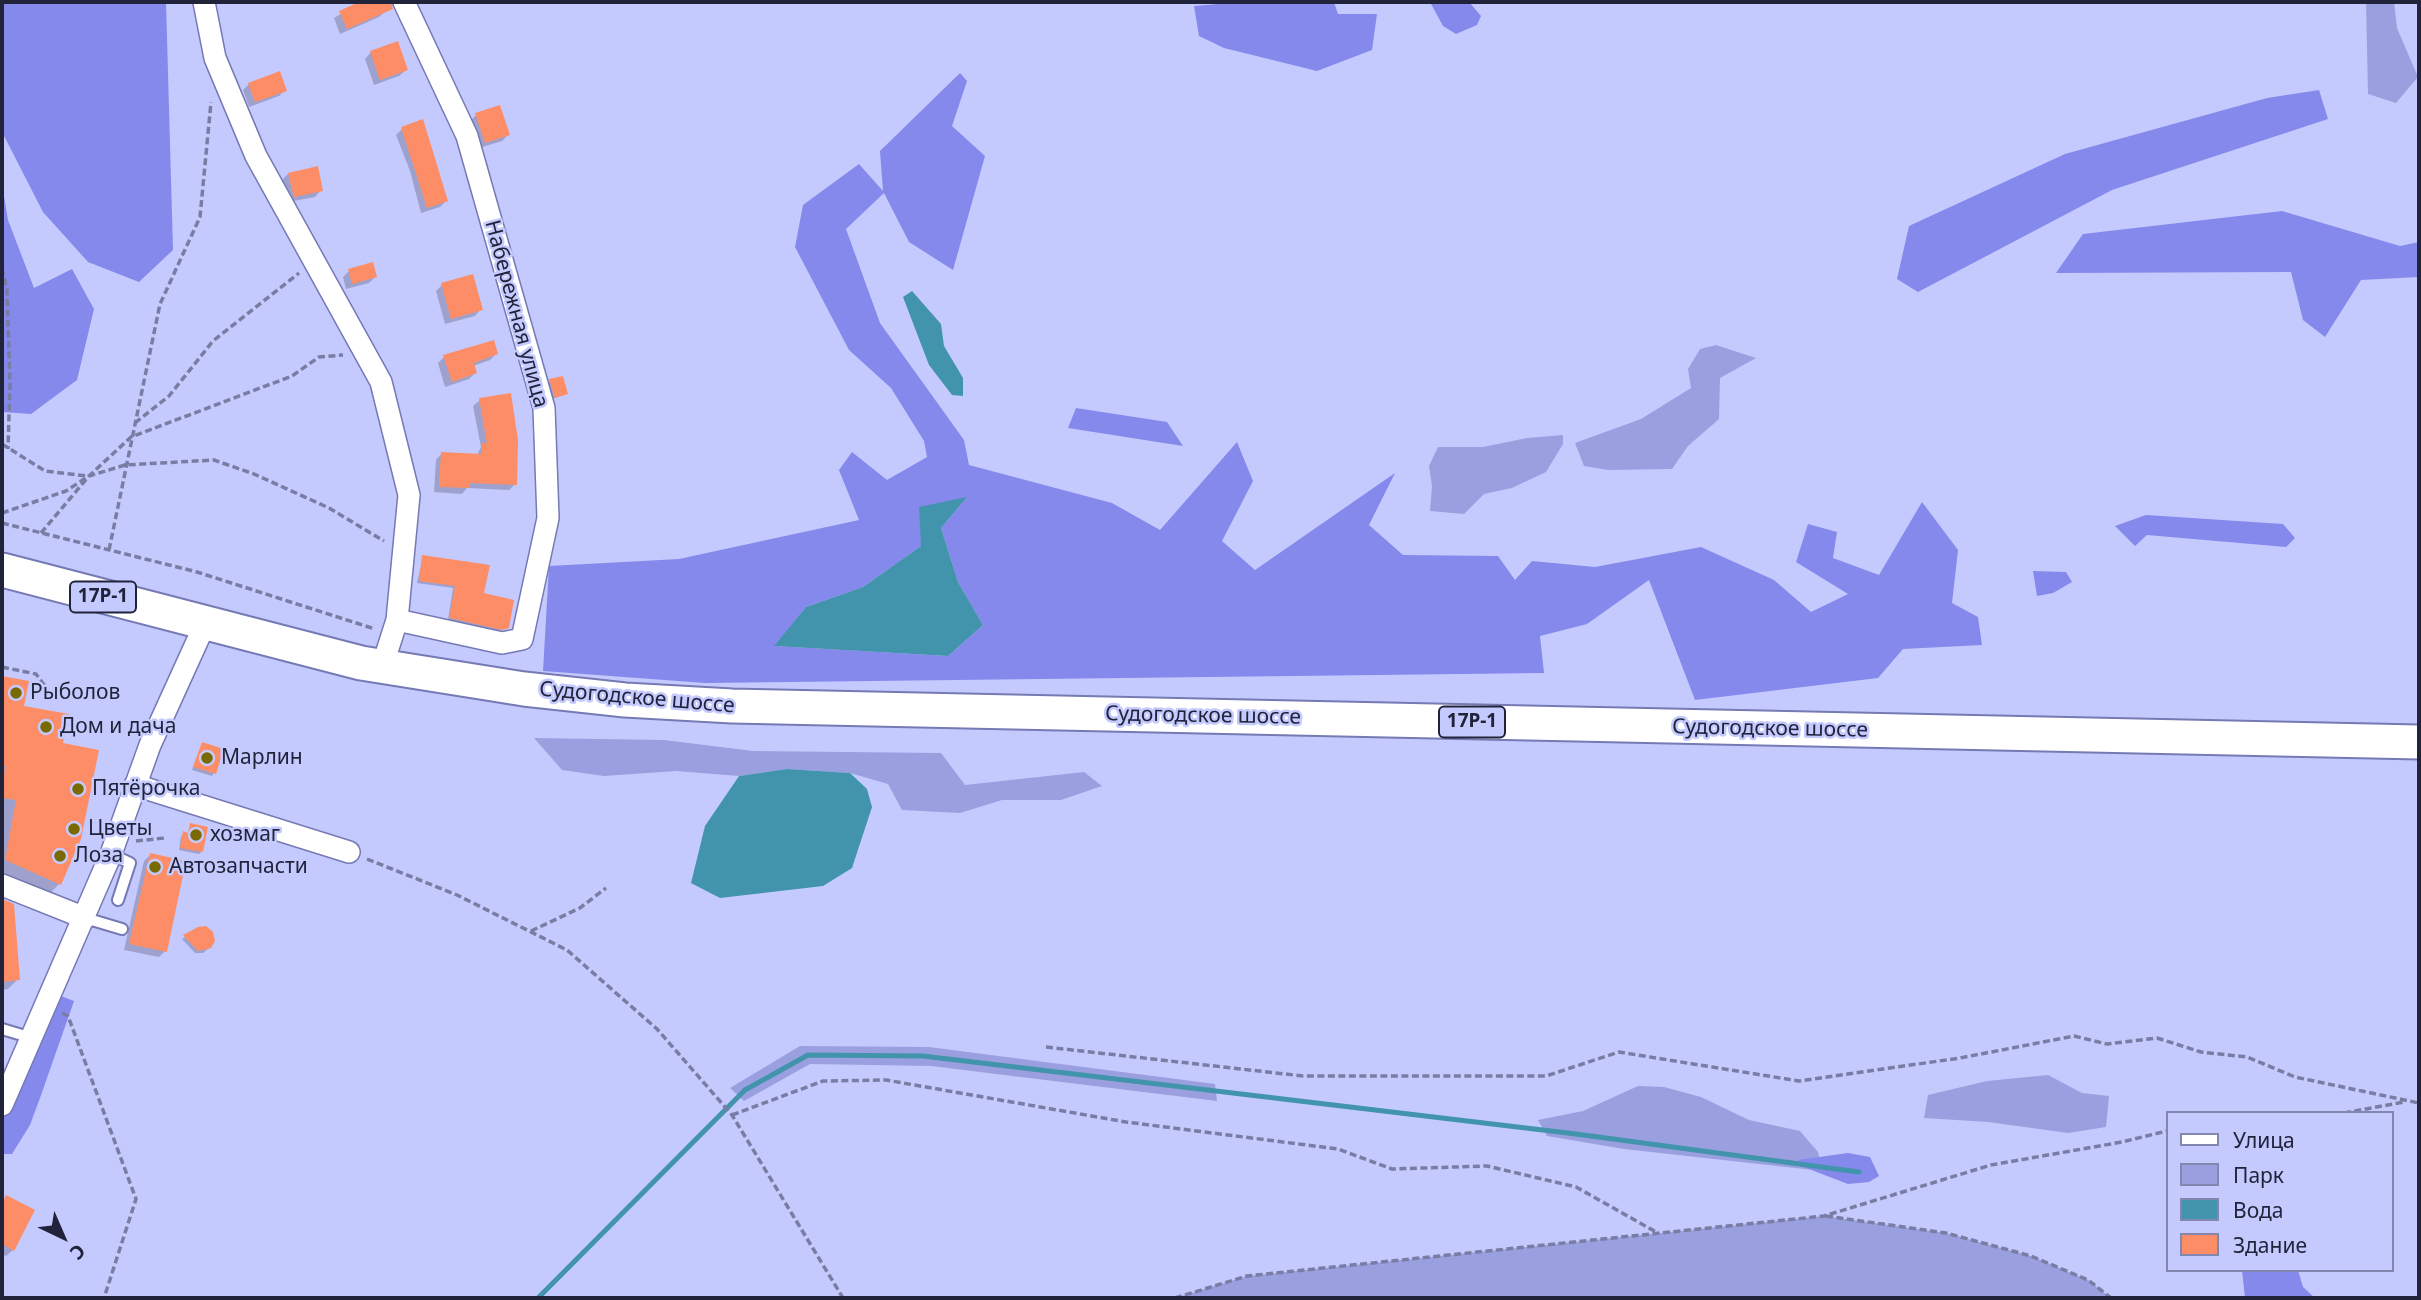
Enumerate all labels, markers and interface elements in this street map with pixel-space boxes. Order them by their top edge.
street label: Набережная улица [479,218,553,410]
road number: 17Р-1 [70,582,136,612]
street label: Судогодское шоссе [538,677,736,719]
place label: Рыболов [30,680,120,706]
marker: Рыболов [8,685,24,701]
street label: Судогодское шоссе [1105,702,1301,730]
road number: 17Р-1 [1439,706,1505,737]
place label: Дом и дача [60,714,176,740]
street label: Судогодское шоссе [1672,715,1868,743]
marker: Дом и дача [38,719,54,735]
place label: Марлин [221,745,303,771]
marker: Марлин [199,750,215,766]
place label: Пятёрочка [92,776,200,802]
marker: Пятёрочка [70,781,86,797]
place label: Цветы [88,816,152,842]
marker: Цветы [66,821,82,837]
place label: хозмаг [210,822,280,848]
marker: хозмаг [188,827,204,843]
place label: Лоза [74,843,123,869]
marker: Лоза [52,848,68,864]
place label: Автозапчасти [169,854,308,880]
marker: Автозапчасти [147,859,163,875]
legend [2166,1111,2393,1272]
text: Улица [2233,1126,2295,1154]
text: Парк [2233,1161,2284,1189]
text: Вода [2233,1196,2283,1224]
north arrow [28,1202,98,1272]
text: Здание [2233,1231,2307,1259]
text: С [64,1238,91,1266]

